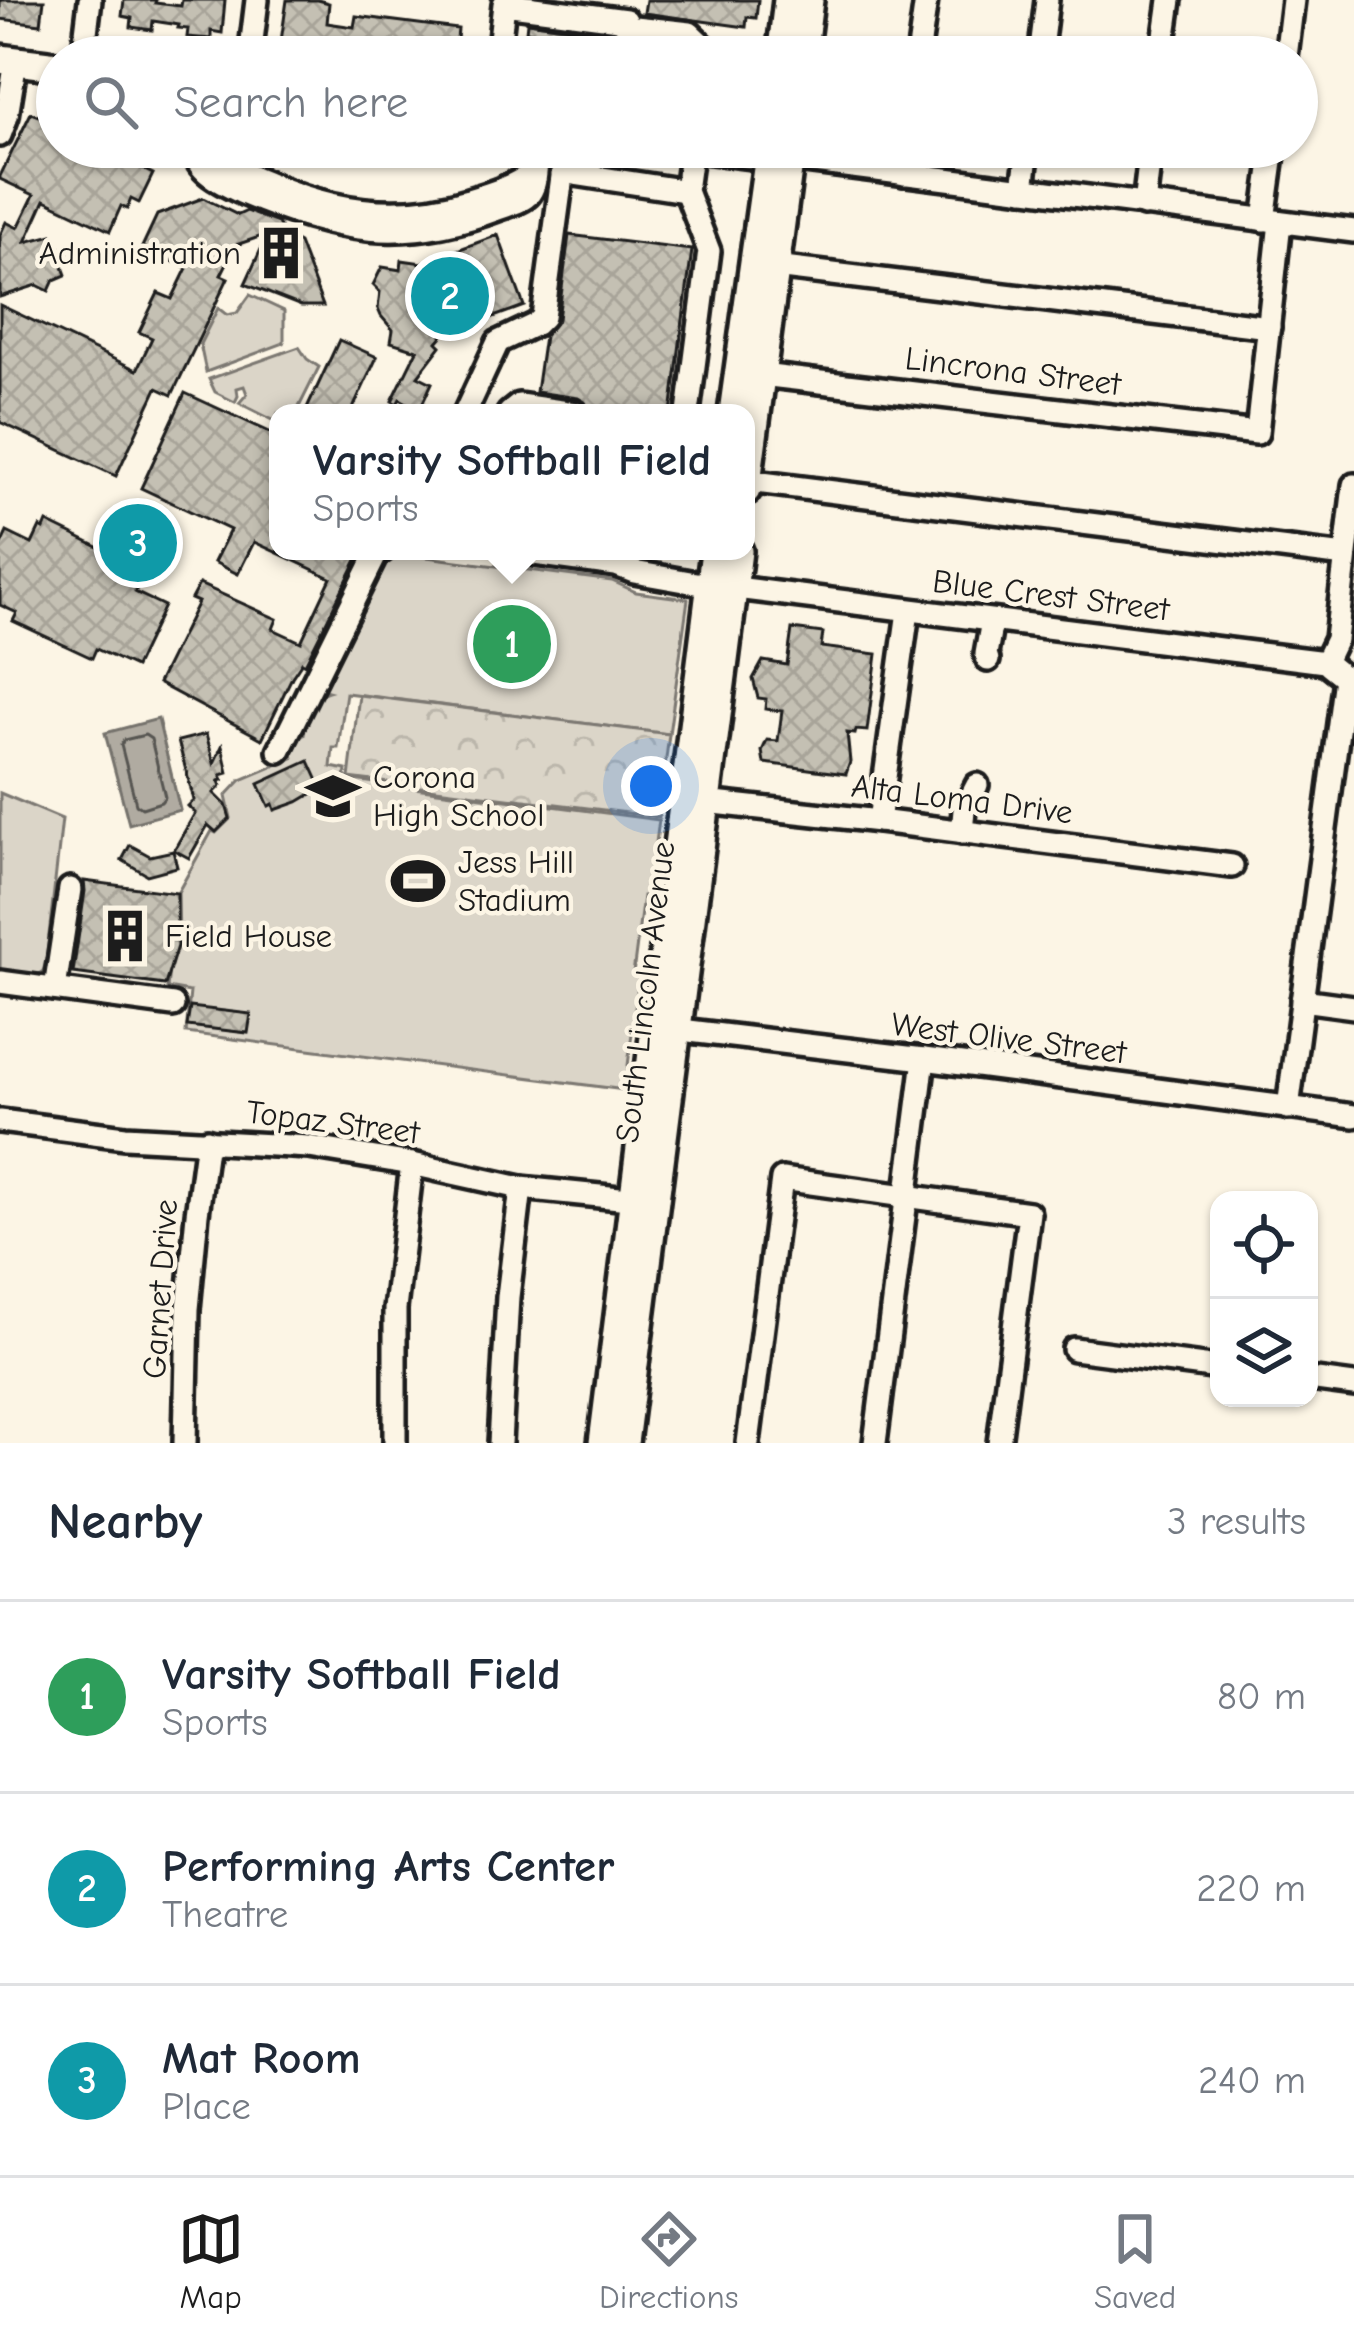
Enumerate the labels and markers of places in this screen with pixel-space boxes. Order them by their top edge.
building icon: Administration [252,224,310,282]
place label: Administration [39,234,241,272]
pin: 2 [411,251,489,341]
pin: 3 [99,498,177,588]
pin: 1 [473,599,551,689]
place label: Corona High School [373,758,545,834]
school or university icon: Corona High School [304,767,362,825]
place label: Jess Hill Stadium [458,843,574,919]
sports icon: Jess Hill Stadium [389,852,447,910]
building icon: Field House [96,907,154,965]
place label: Field House [165,917,332,955]

